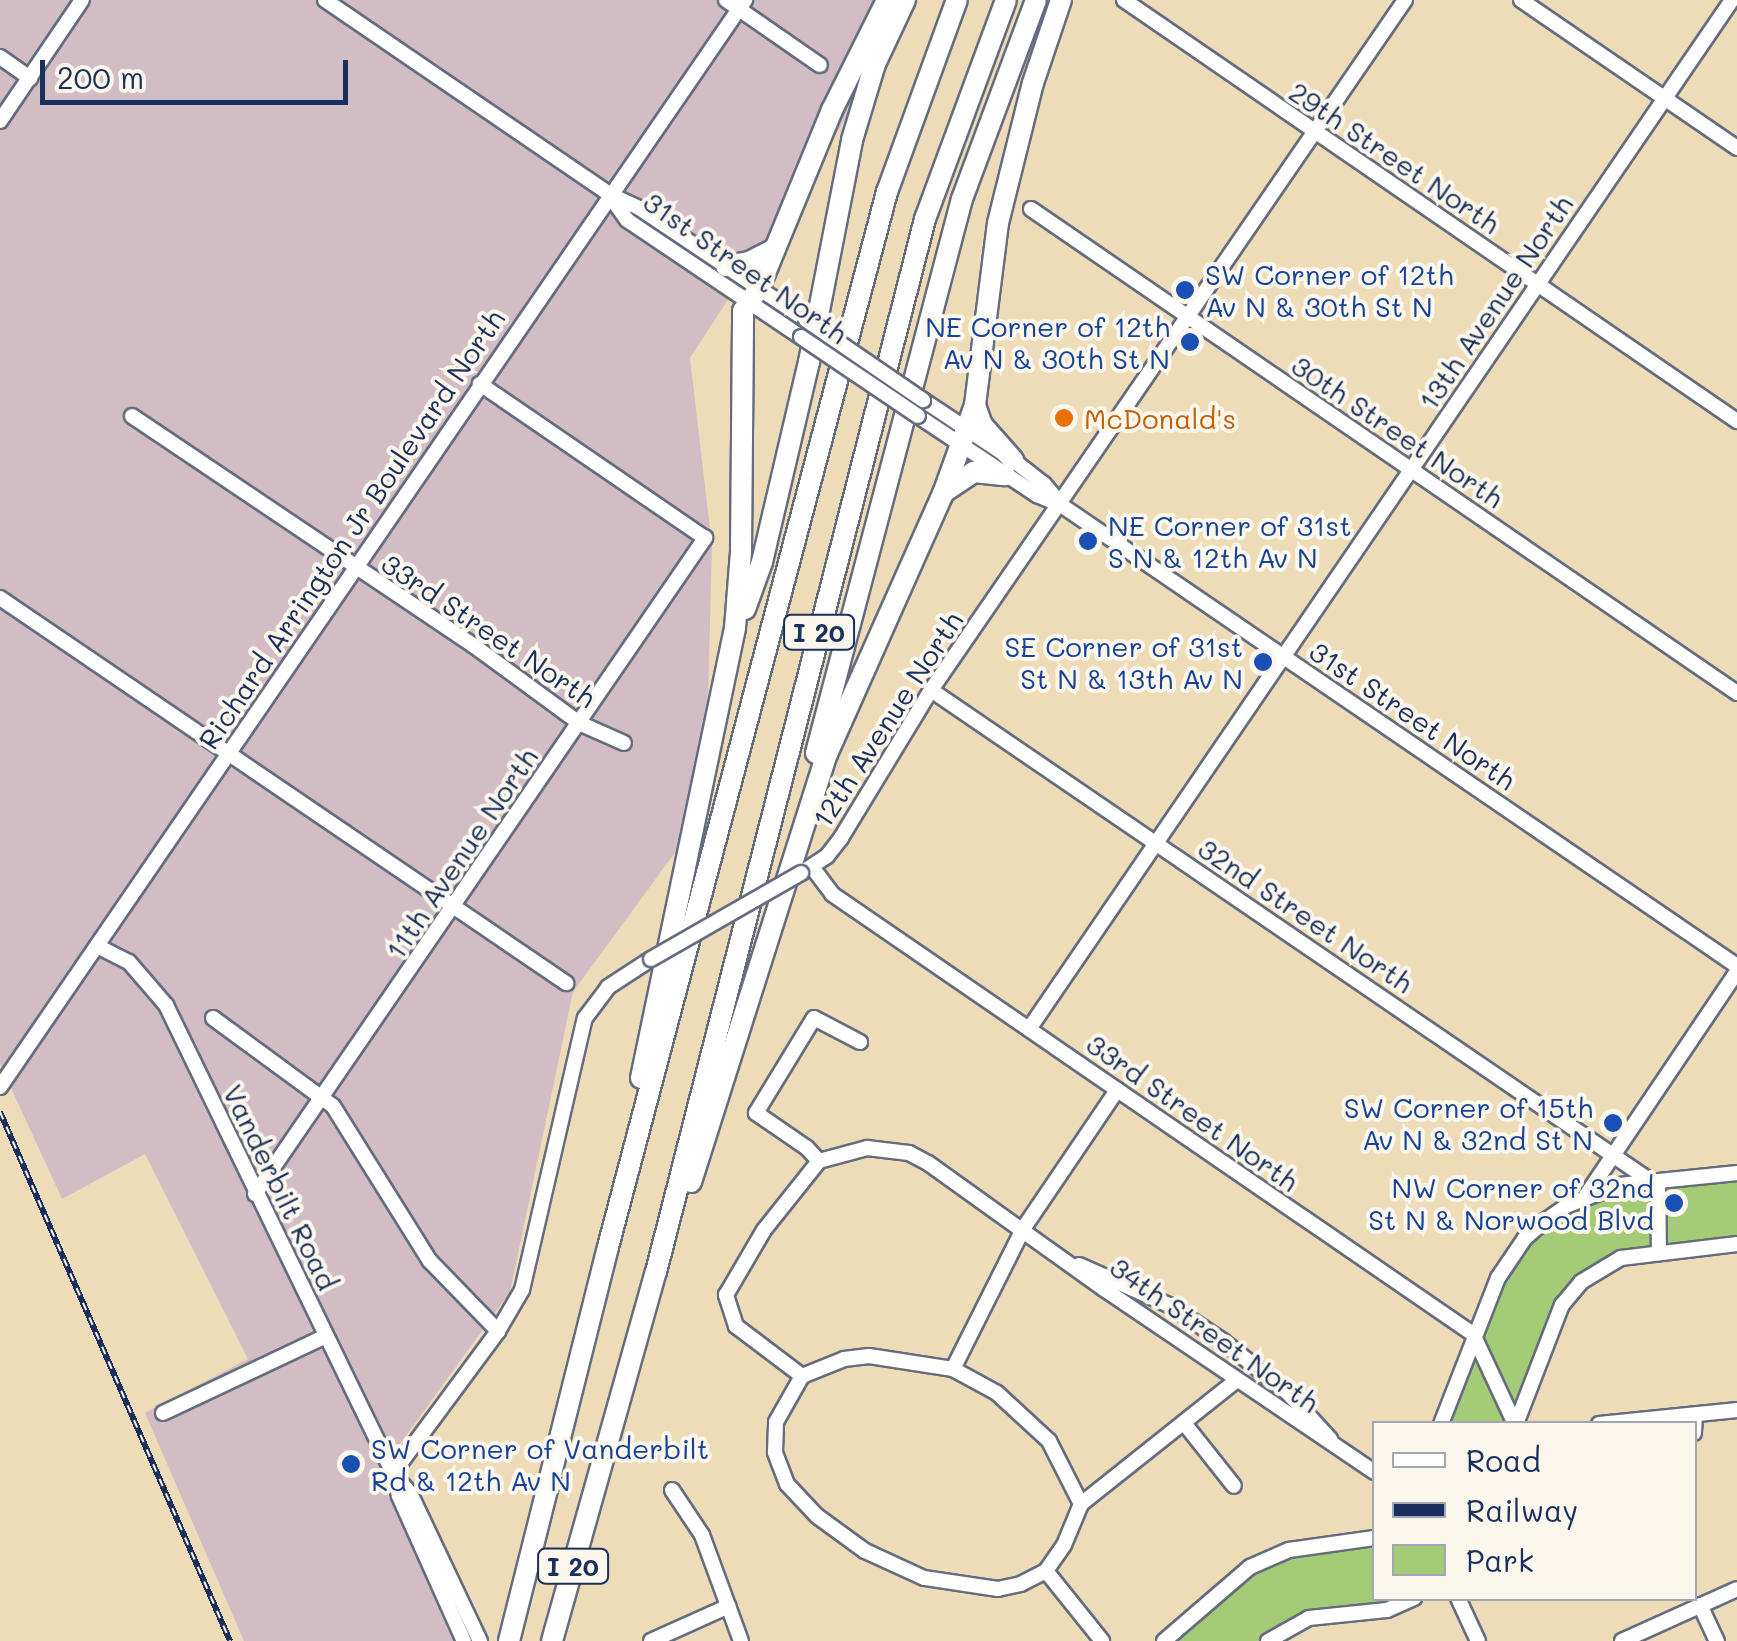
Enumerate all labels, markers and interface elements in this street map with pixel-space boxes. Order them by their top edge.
scale bar [45,40,352,102]
text: 200 m [57,57,144,97]
street label: 29th Street North [1283,74,1507,240]
street label: 31st Street North [638,184,854,350]
street label: 13th Avenue North [1411,188,1579,416]
place label: SW Corner of 12th Av N & 30th St N [1205,257,1453,323]
marker: SW Corner of 12th Av N & 30th St N [1174,279,1196,301]
street label: Richard Arrington Jr Boulevard North [191,303,511,755]
place label: NE Corner of 12th Av N & 30th St N [925,309,1170,375]
marker: NE Corner of 12th Av N & 30th St N [1179,331,1201,353]
street label: 30th Street North [1286,348,1510,514]
place label: McDonald's [1084,401,1236,435]
marker: McDonald's [1053,407,1075,429]
place label: NE Corner of 31st S N & 12th Av N [1108,508,1351,574]
marker: NE Corner of 31st S N & 12th Av N [1077,530,1099,552]
street label: 33rd Street North [376,546,602,714]
street label: 12th Avenue North [805,605,969,833]
road number: I 20 [782,612,856,652]
place label: SE Corner of 31st St N & 13th Av N [1004,629,1243,695]
street label: 31st Street North [1304,634,1522,796]
marker: SE Corner of 31st St N & 13th Av N [1252,651,1274,673]
street label: 11th Avenue North [378,741,544,965]
street label: 32nd Street North [1192,831,1420,999]
street label: 33rd Street North [1081,1026,1305,1198]
street label: Vanderbilt Road [217,1079,345,1295]
place label: SW Corner of 15th Av N & 32nd St N [1344,1090,1593,1156]
marker: SW Corner of 15th Av N & 32nd St N [1602,1112,1624,1134]
place label: NW Corner of 32nd St N & Norwood Blvd [1368,1170,1654,1236]
marker: NW Corner of 32nd St N & Norwood Blvd [1663,1192,1685,1214]
street label: 34th Street North [1104,1249,1326,1419]
legend [1372,1421,1697,1601]
place label: SW Corner of Vanderbilt Rd & 12th Av N [371,1431,709,1497]
text: Road [1466,1440,1541,1480]
marker: SW Corner of Vanderbilt Rd & 12th Av N [340,1453,362,1475]
text: Railway [1466,1490,1578,1530]
text: Park [1466,1540,1534,1580]
road number: I 20 [536,1546,610,1586]

